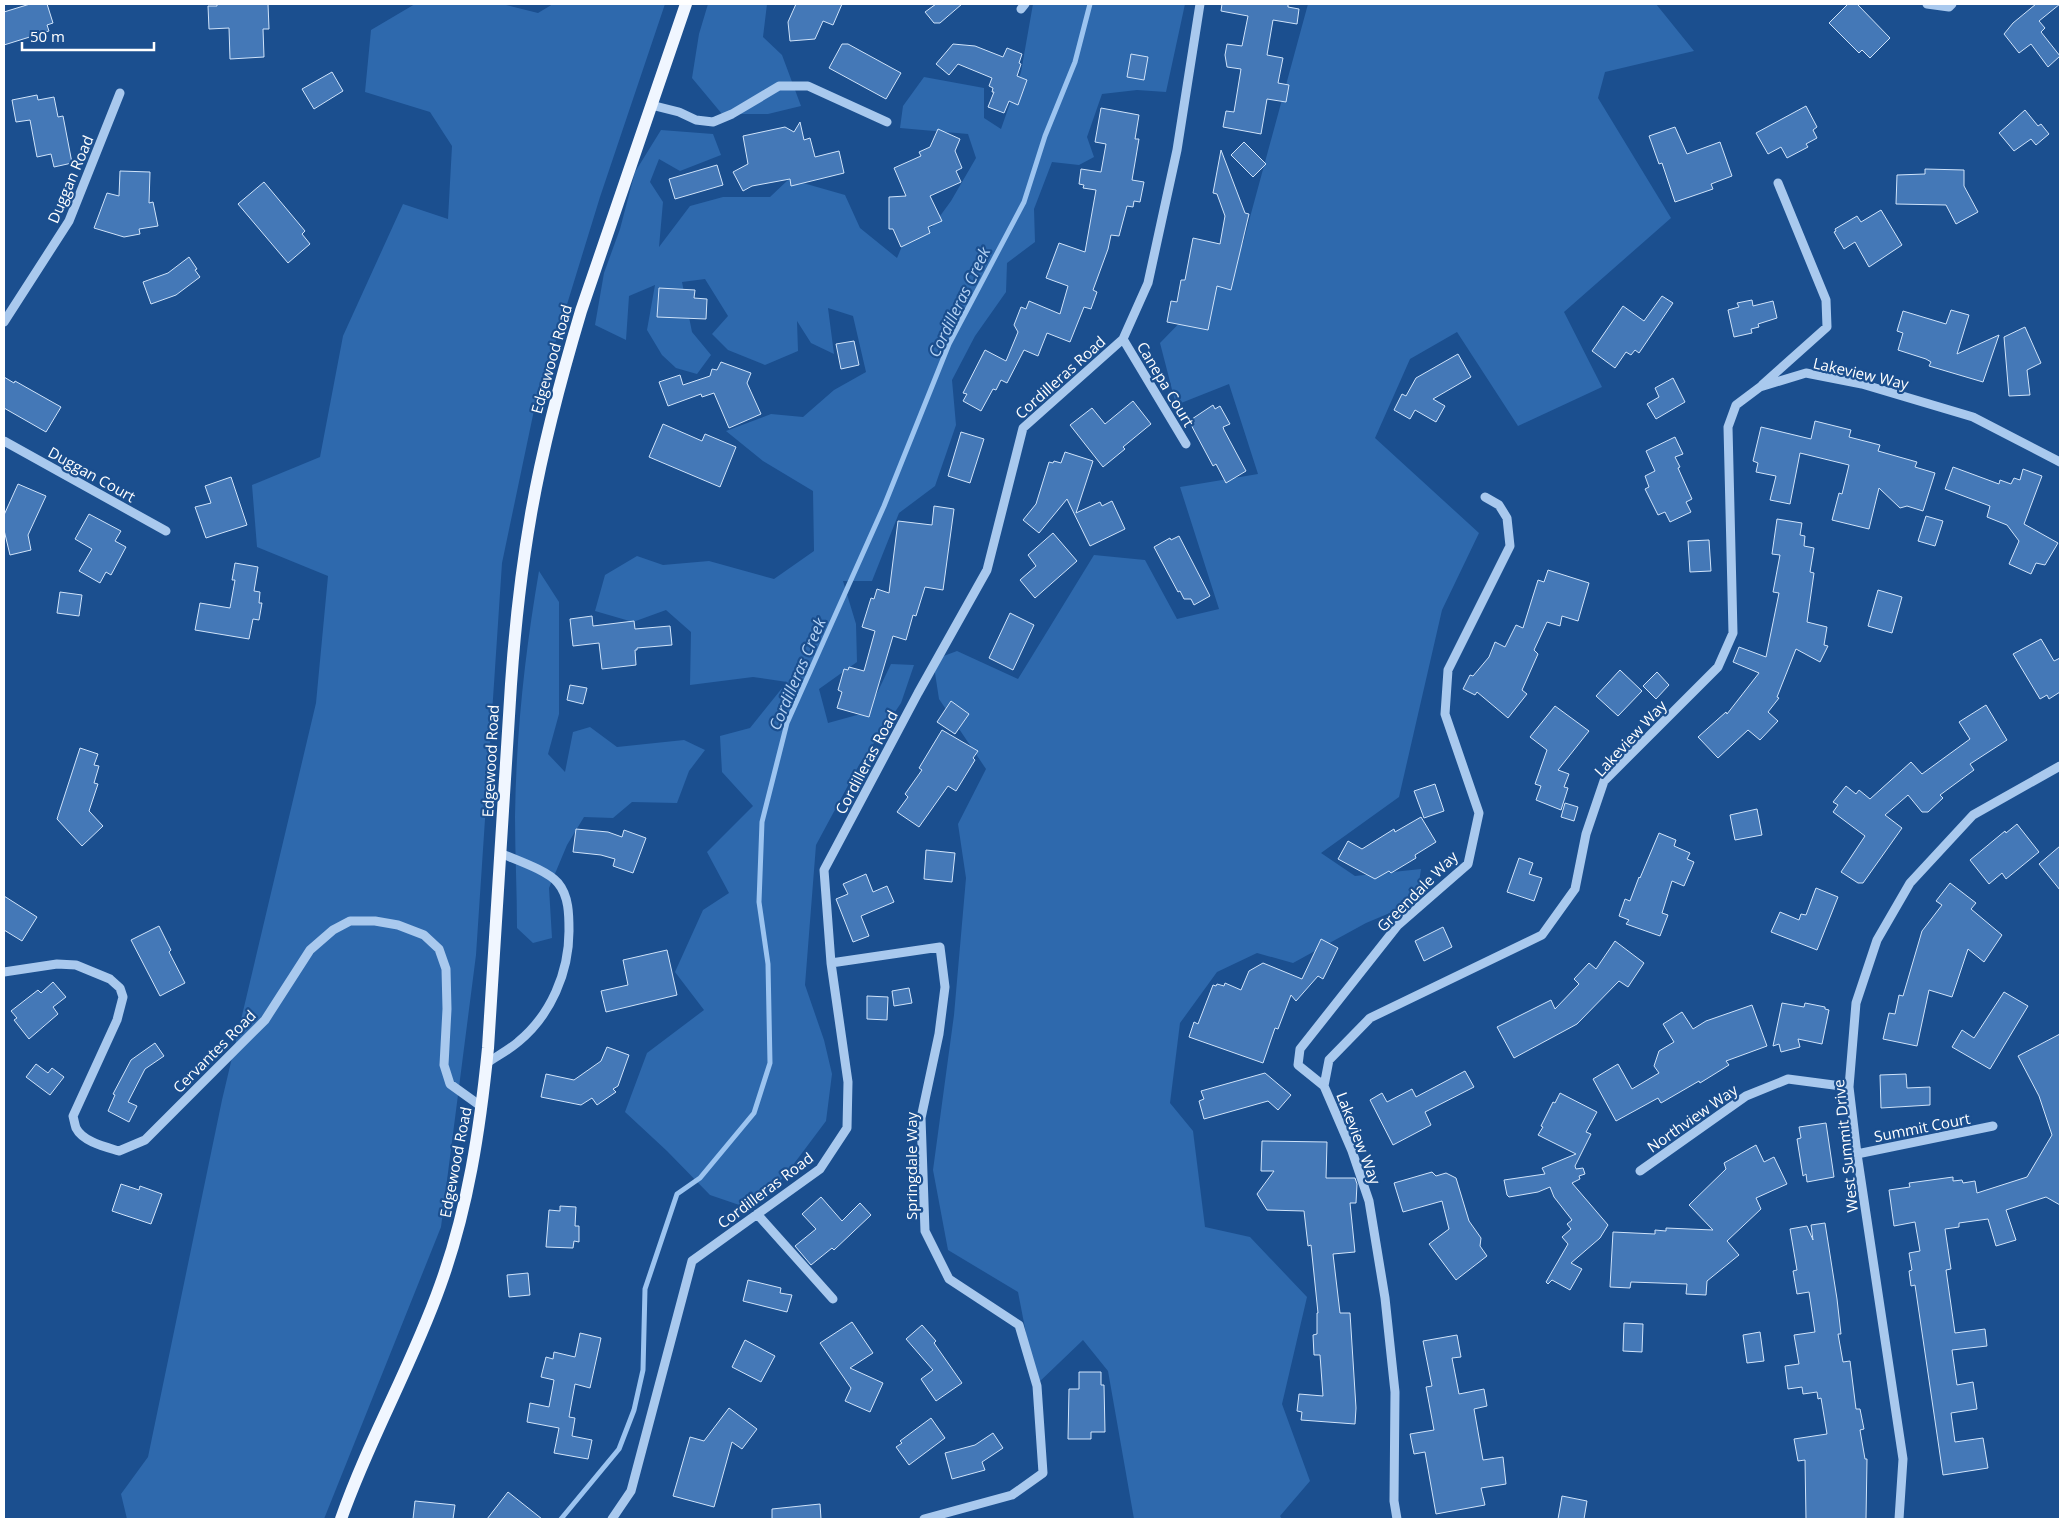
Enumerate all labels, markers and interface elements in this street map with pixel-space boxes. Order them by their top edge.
scale bar [22,20,155,52]
text: 50 m [30,26,65,46]
street label: Duggan Road [43,132,97,226]
water label: Cordilleras Creek [923,242,996,361]
street label: Edgewood Road [526,302,576,416]
street label: Cordilleras Road [1011,331,1109,423]
street label: Canepa Court [1133,338,1199,430]
street label: Lakeview Way [1811,352,1911,394]
street label: Duggan Court [45,442,139,506]
water label: Cordilleras Creek [763,613,831,734]
street label: Lakeview Way [1589,695,1671,780]
street label: Edgewood Road [477,704,503,818]
street label: Cordilleras Road [830,707,902,817]
street label: Greendale Way [1372,846,1462,936]
street label: Cervantes Road [168,1005,260,1097]
street label: Northview Way [1643,1079,1742,1157]
street label: West Summit Drive [1828,1079,1862,1213]
street label: Lakeview Way [1332,1089,1386,1187]
street label: Edgewood Road [434,1105,476,1219]
street label: Summit Court [1872,1108,1972,1146]
street label: Springdale Way [901,1112,921,1220]
street label: Cordilleras Road [713,1147,817,1233]

